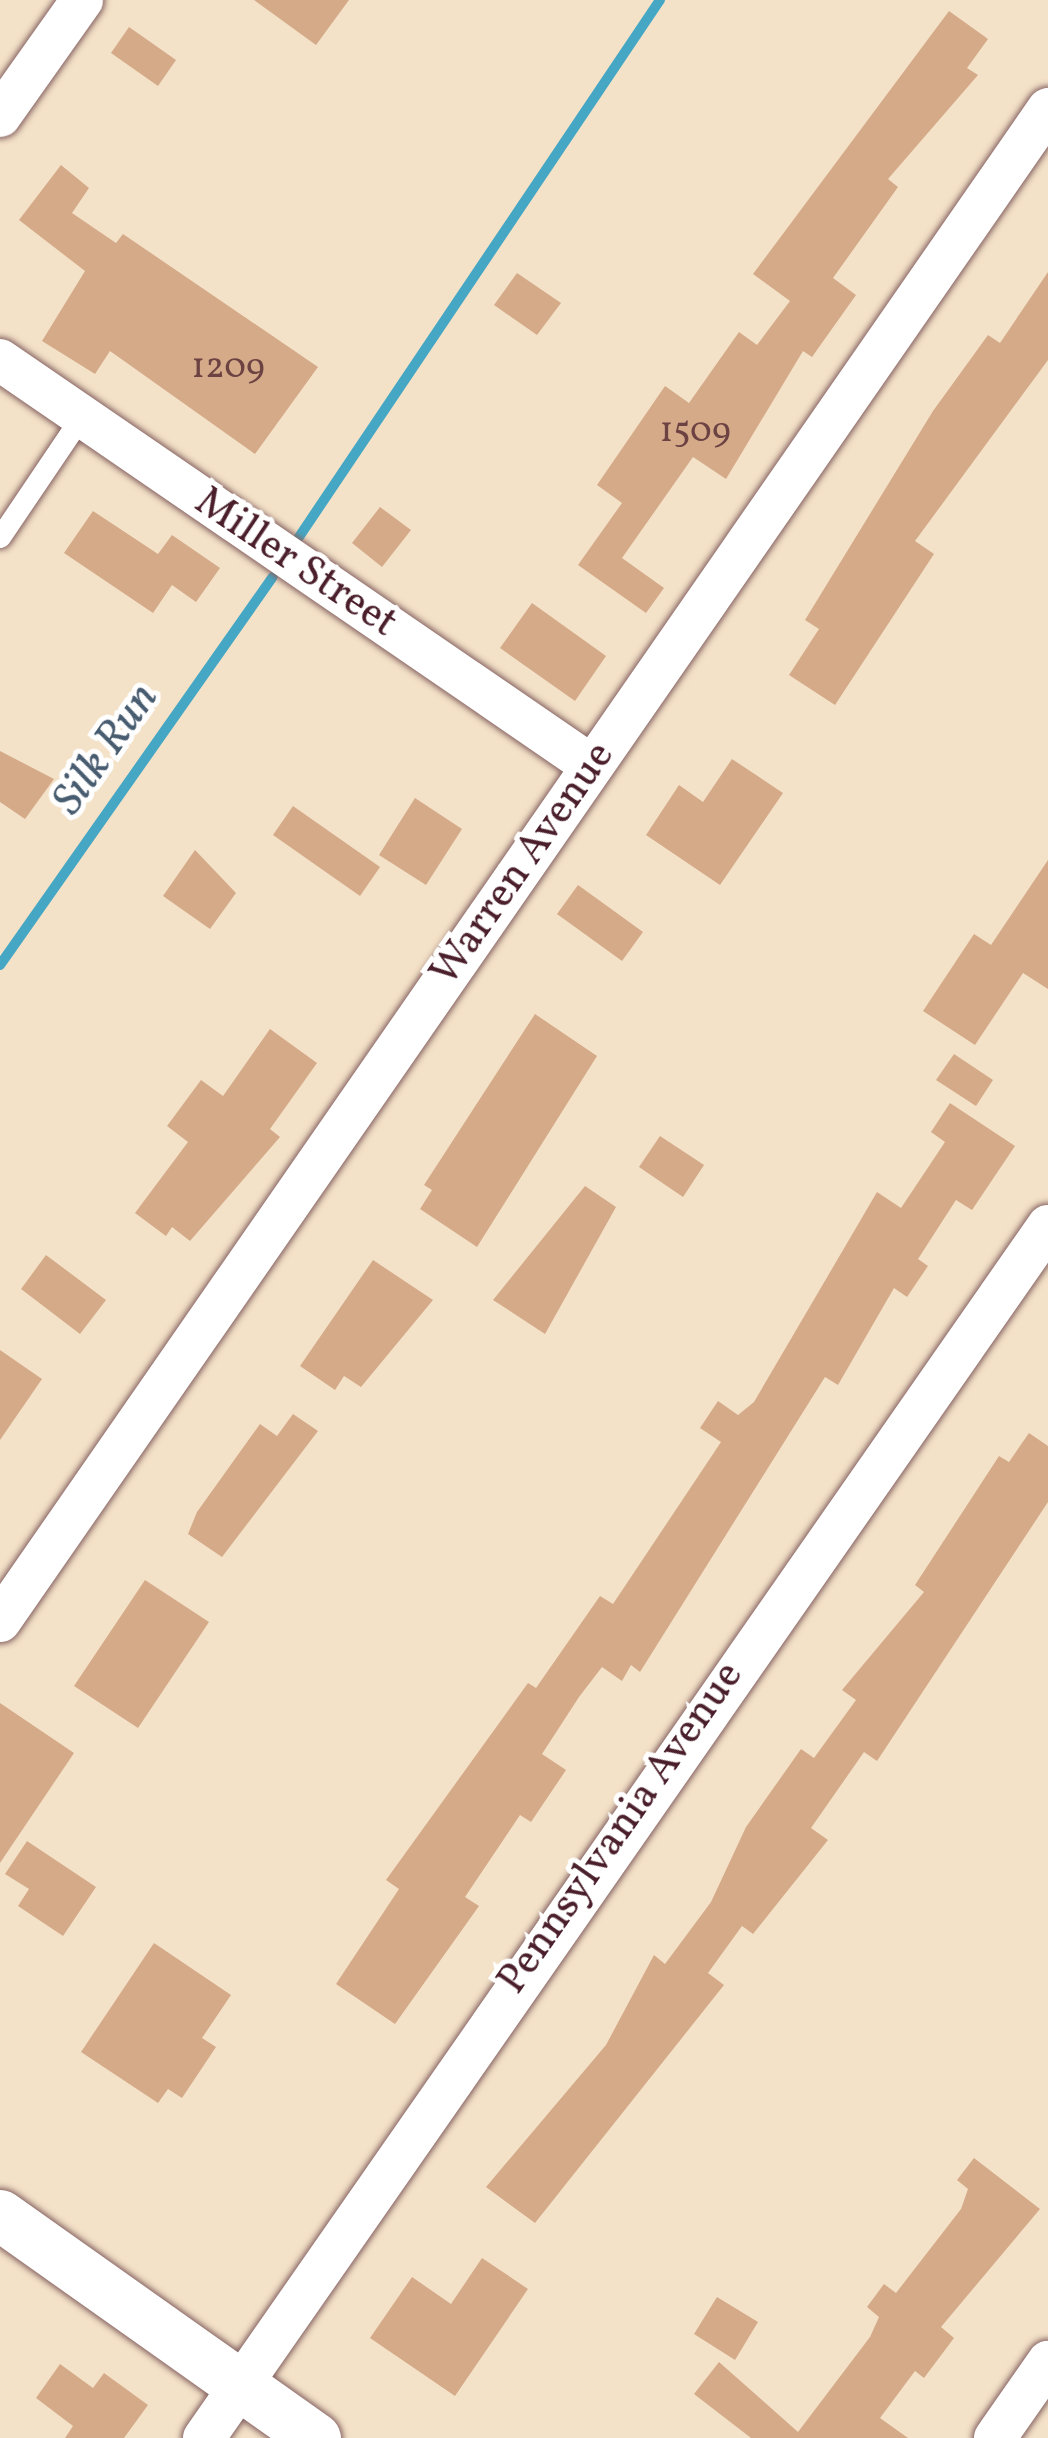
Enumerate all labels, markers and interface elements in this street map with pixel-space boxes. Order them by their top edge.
house number: 1209 [191,347,265,391]
house number: 1509 [659,411,731,455]
street label: Miller Street [184,478,406,650]
water label: Silk Run [42,674,172,826]
street label: Warren Avenue [421,733,627,997]
street label: Pennsylvania Avenue [488,1653,756,2005]

